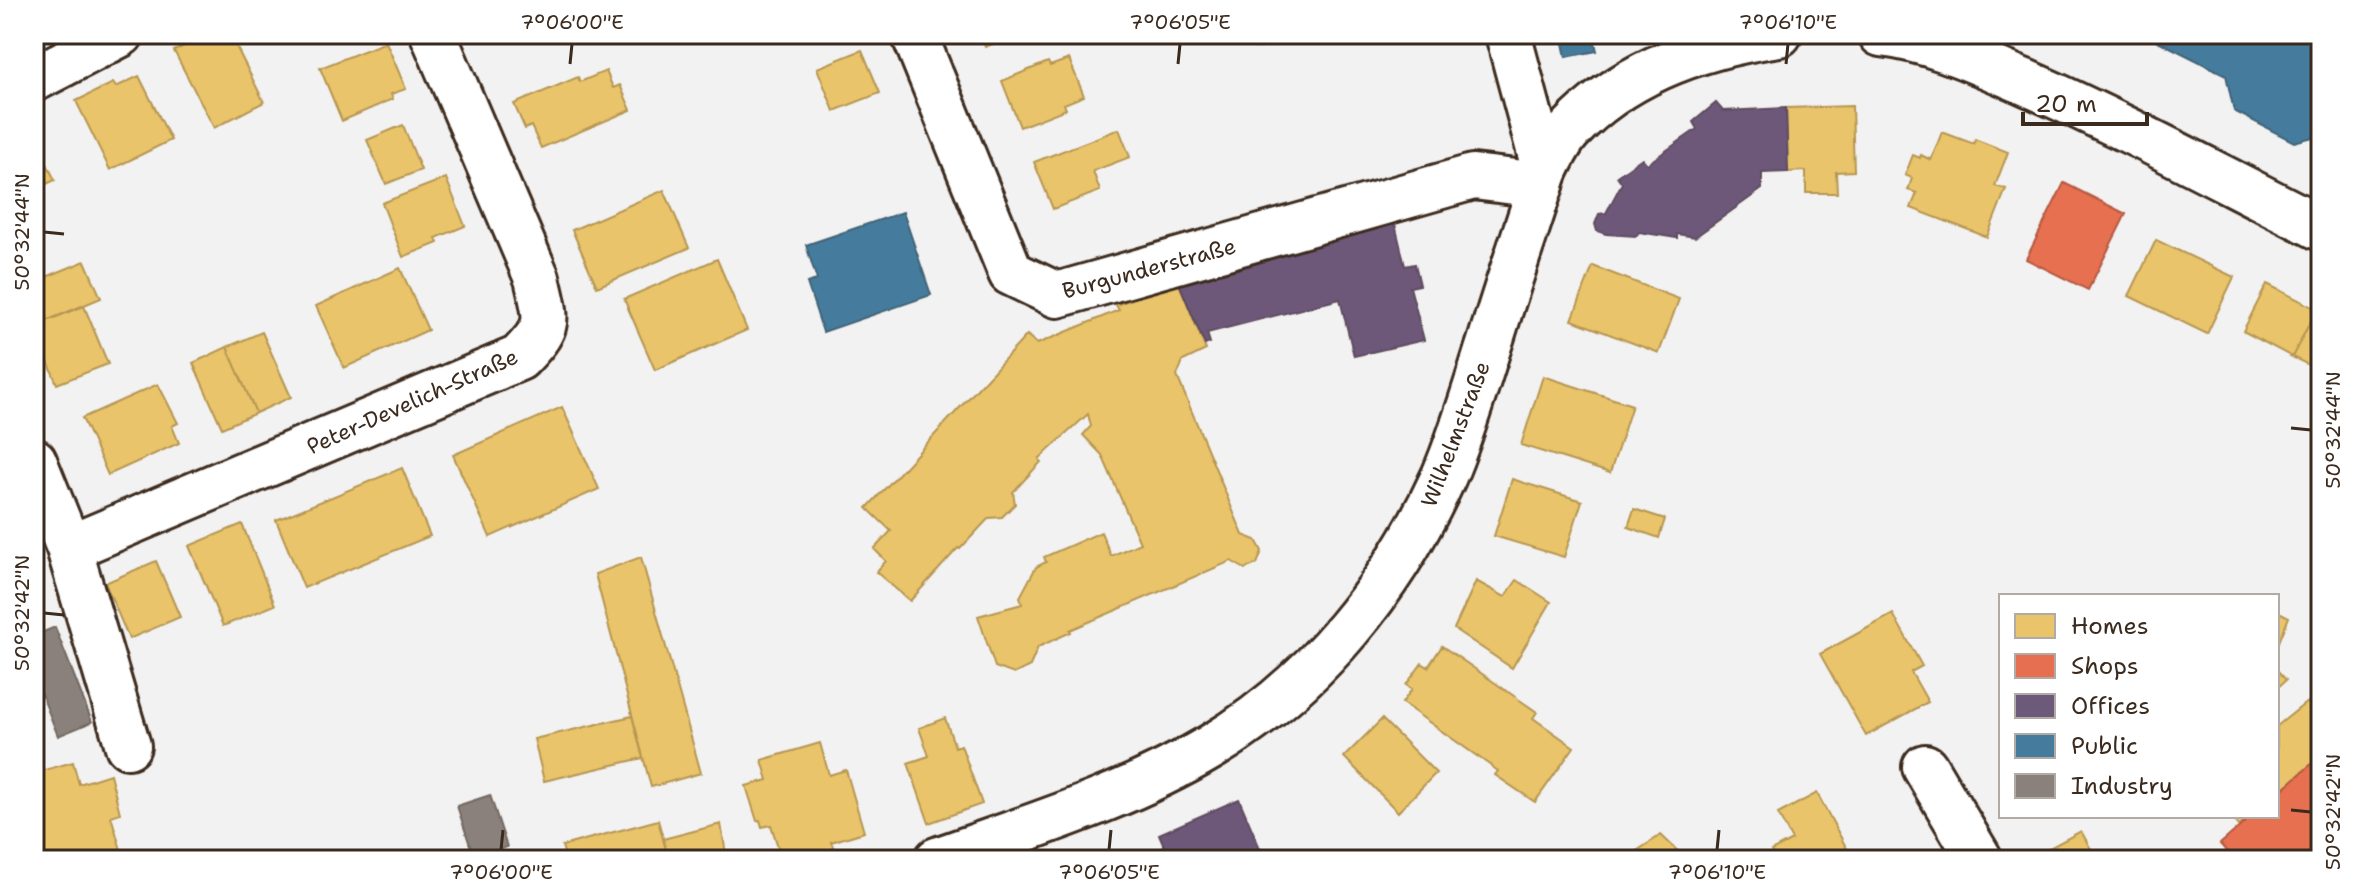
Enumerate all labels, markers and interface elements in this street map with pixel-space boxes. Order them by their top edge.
text: 7°06'00"E [520,9,624,35]
text: 7°06'05"E [1129,9,1231,35]
text: 7°06'10"E [1739,9,1837,35]
scale bar [2023,76,2147,126]
text: 20 m [2035,88,2097,120]
text: 50°32'44"N [9,173,35,291]
street label: Burgunderstraße [1059,231,1239,306]
street label: Peter-Develich-Straße [302,342,522,461]
street label: Wilhelmstraße [1414,357,1497,511]
text: 50°32'44"N [2320,371,2346,489]
text: 50°32'42"N [9,555,35,671]
legend [1999,594,2279,818]
text: Homes [2071,610,2149,642]
text: Shops [2071,650,2139,682]
text: Offices [2071,690,2150,722]
text: Public [2071,730,2138,762]
text: 50°32'42"N [2320,754,2346,870]
text: Industry [2071,770,2173,802]
text: 7°06'00"E [449,859,553,885]
text: 7°06'05"E [1058,859,1160,885]
text: 7°06'10"E [1668,859,1766,885]

